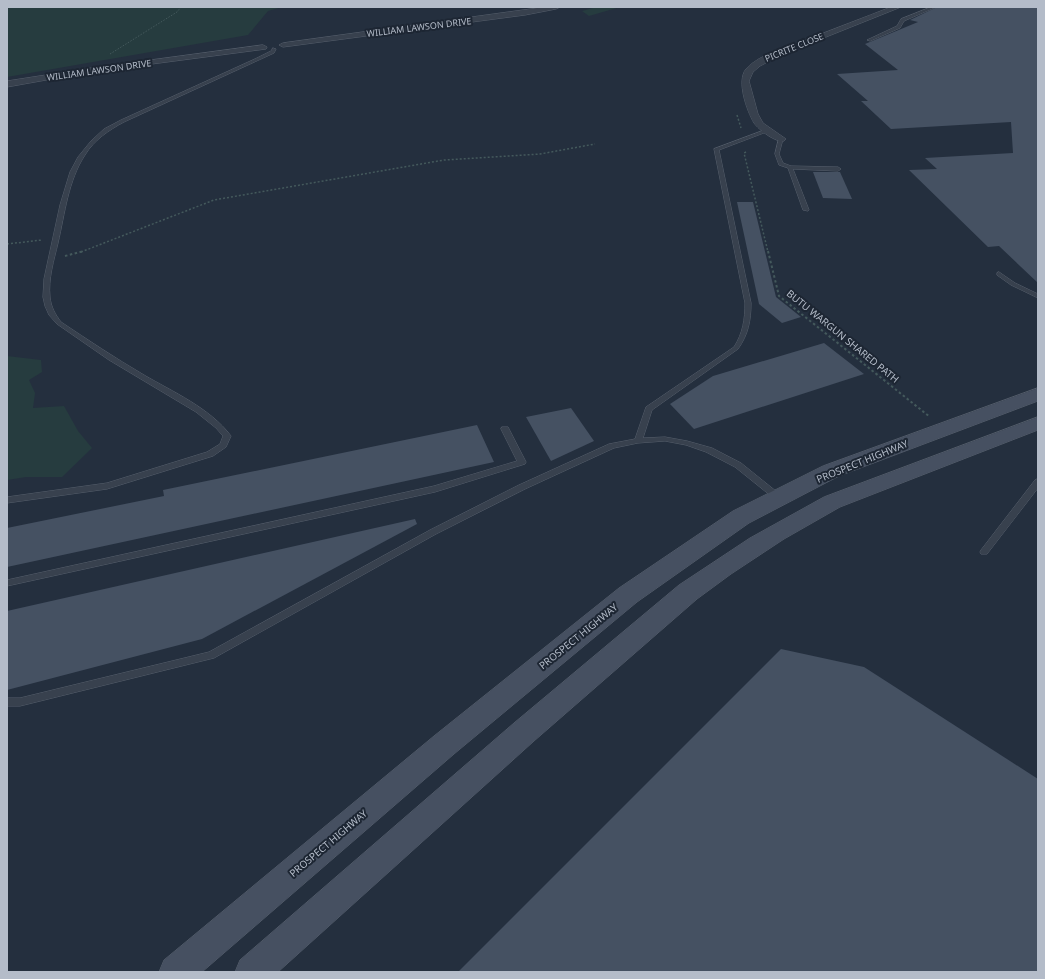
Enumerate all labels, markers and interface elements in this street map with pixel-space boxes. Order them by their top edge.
street label: WILLIAM LAWSON DRIVE [366,14,472,40]
street label: PICRITE CLOSE [763,29,825,65]
street label: WILLIAM LAWSON DRIVE [46,56,152,84]
street label: BUTU WARGUN SHARED PATH [784,286,902,386]
street label: PROSPECT HIGHWAY [814,436,910,486]
street label: PROSPECT HIGHWAY [536,600,621,672]
street label: PROSPECT HIGHWAY [286,806,370,880]

